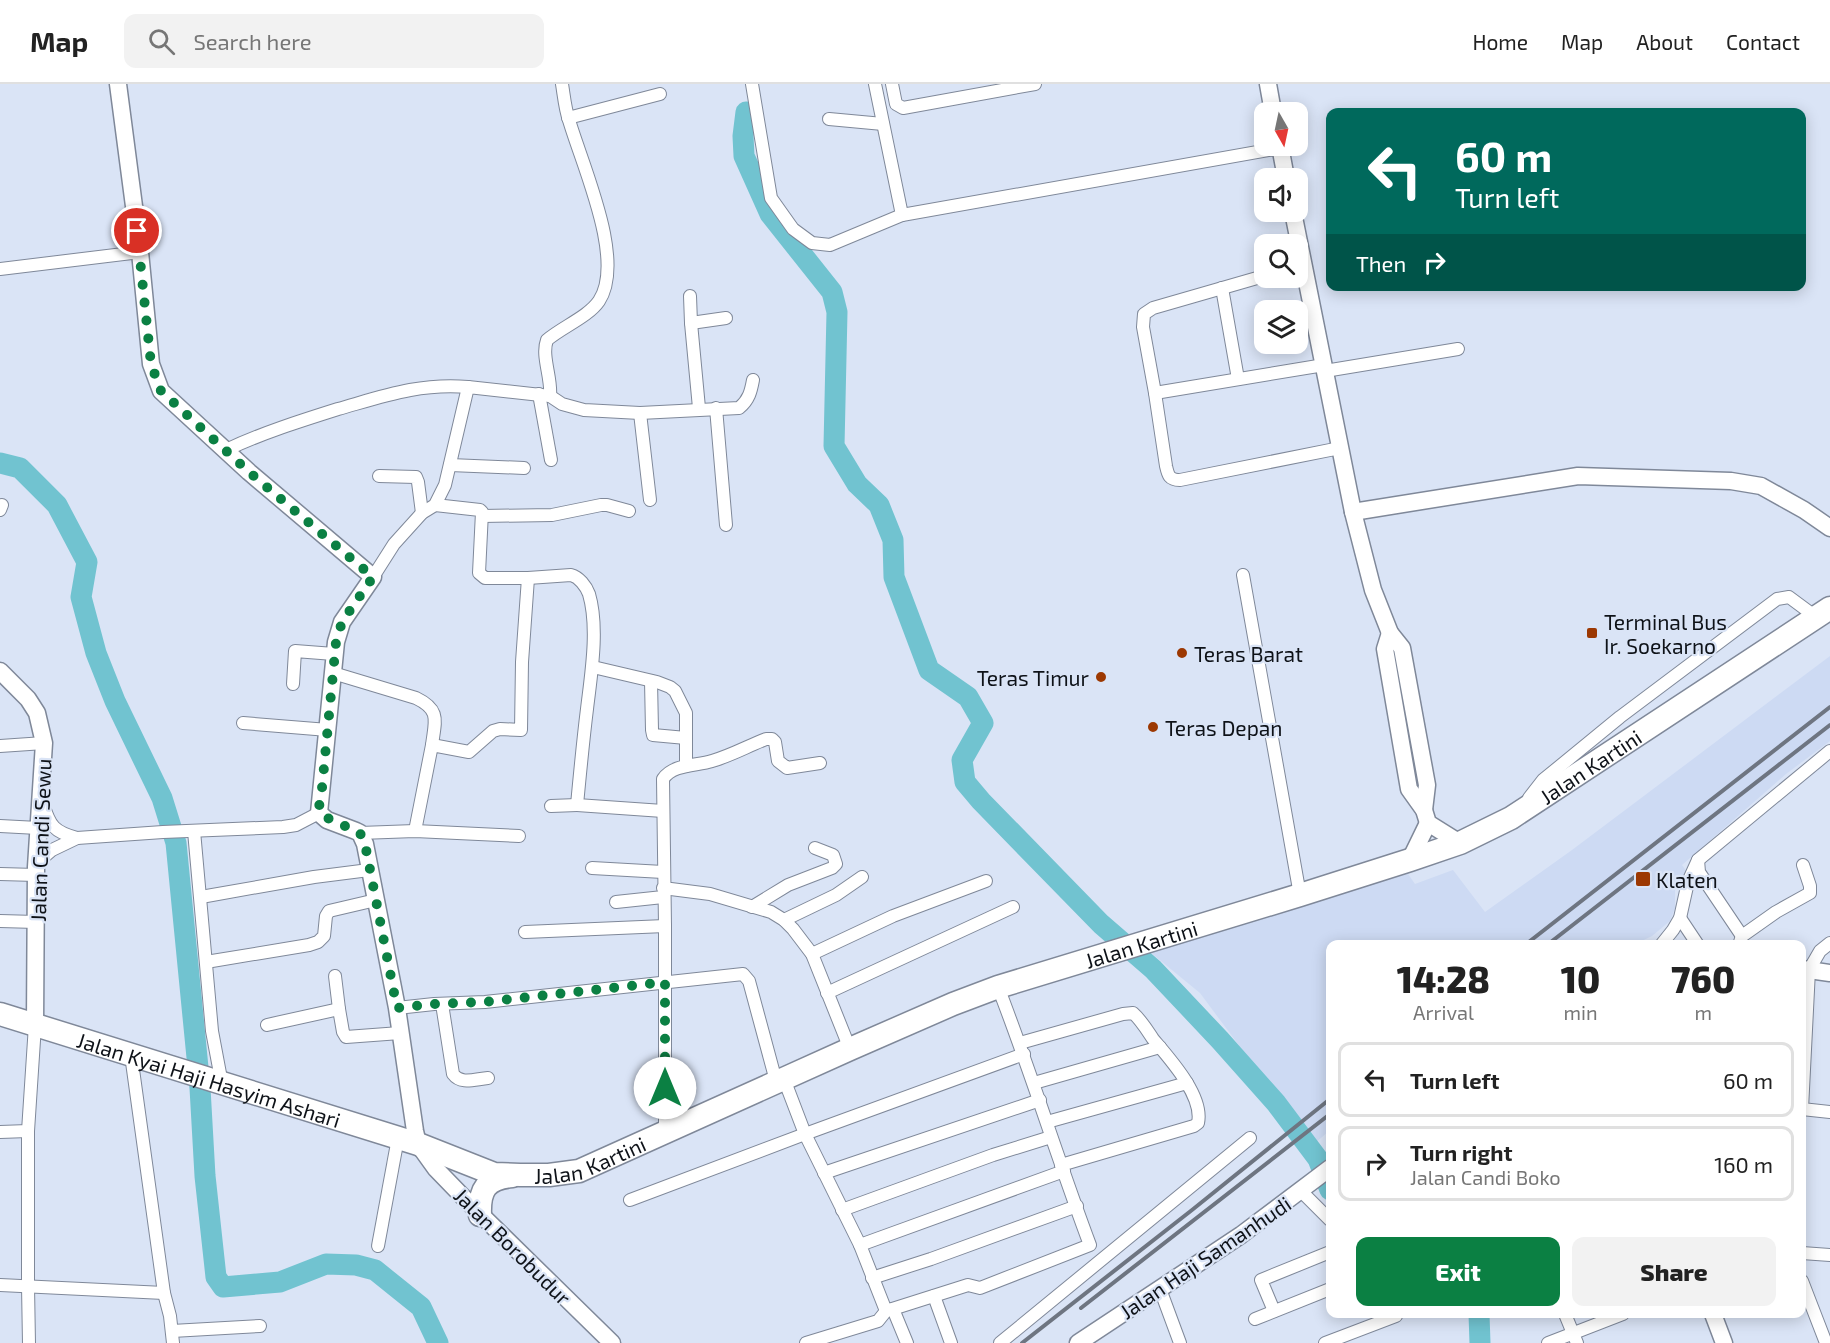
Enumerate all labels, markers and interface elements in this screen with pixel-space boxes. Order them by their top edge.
search box [124,14,544,68]
text: Map [30,24,88,58]
icon: search [145,25,178,58]
text: Search here [193,28,312,54]
text: Home [1472,29,1528,54]
text: Map [1561,29,1603,54]
text: About [1636,29,1693,54]
text: Contact [1726,29,1800,54]
north arrow [1254,102,1308,156]
map controls [1254,102,1308,354]
text: 60 m [1455,130,1552,180]
icon: left [1356,132,1434,210]
button: sound [1254,168,1308,222]
text: Turn left [1455,181,1559,213]
pin [111,205,162,256]
icon: arrive [120,214,153,247]
button: search [1254,234,1308,288]
icon: right [1418,246,1451,279]
text: Then [1356,250,1406,276]
button: layers [1254,300,1308,354]
place label: Terminal Bus Ir. Soekarno [1604,609,1727,658]
marker: Terminal Bus Ir. Soekarno [1585,626,1599,640]
place label: Teras Barat [1194,641,1303,666]
marker: Teras Barat [1175,646,1189,660]
place label: Teras Timur [977,665,1090,690]
marker: Teras Timur [1094,670,1108,684]
place label: Teras Depan [1165,715,1283,740]
marker: Teras Depan [1146,720,1160,734]
street label: Jalan Kartini [1535,723,1646,808]
street label: Jalan Candi Sewu [25,758,55,922]
place label: Klaten [1656,867,1718,892]
marker: Klaten [1634,870,1652,888]
street label: Jalan Kartini [1082,915,1200,972]
text: 14:28 [1397,957,1490,1000]
text: 10 [1561,957,1600,1000]
text: 760 [1671,957,1735,1000]
text: Arrival [1413,1000,1474,1024]
text: min [1564,1000,1598,1024]
text: m [1694,1000,1712,1024]
street label: Jalan Kyai Haji Hasyim Ashari [74,1026,344,1132]
position arrow [633,1056,697,1120]
icon: left [1359,1063,1392,1096]
text: Turn left [1410,1067,1499,1093]
text: 60 m [1723,1067,1773,1093]
street label: Jalan Kartini [534,1130,649,1188]
text: Turn right [1410,1139,1512,1165]
icon: right [1359,1147,1392,1180]
text: 160 m [1714,1151,1773,1177]
text: Jalan Candi Boko [1410,1165,1561,1189]
street label: Jalan Borobudur [449,1182,577,1310]
street label: Jalan Haji Samanhudi [1115,1190,1296,1324]
button: Exit [1356,1237,1560,1306]
button: Share [1572,1237,1776,1306]

